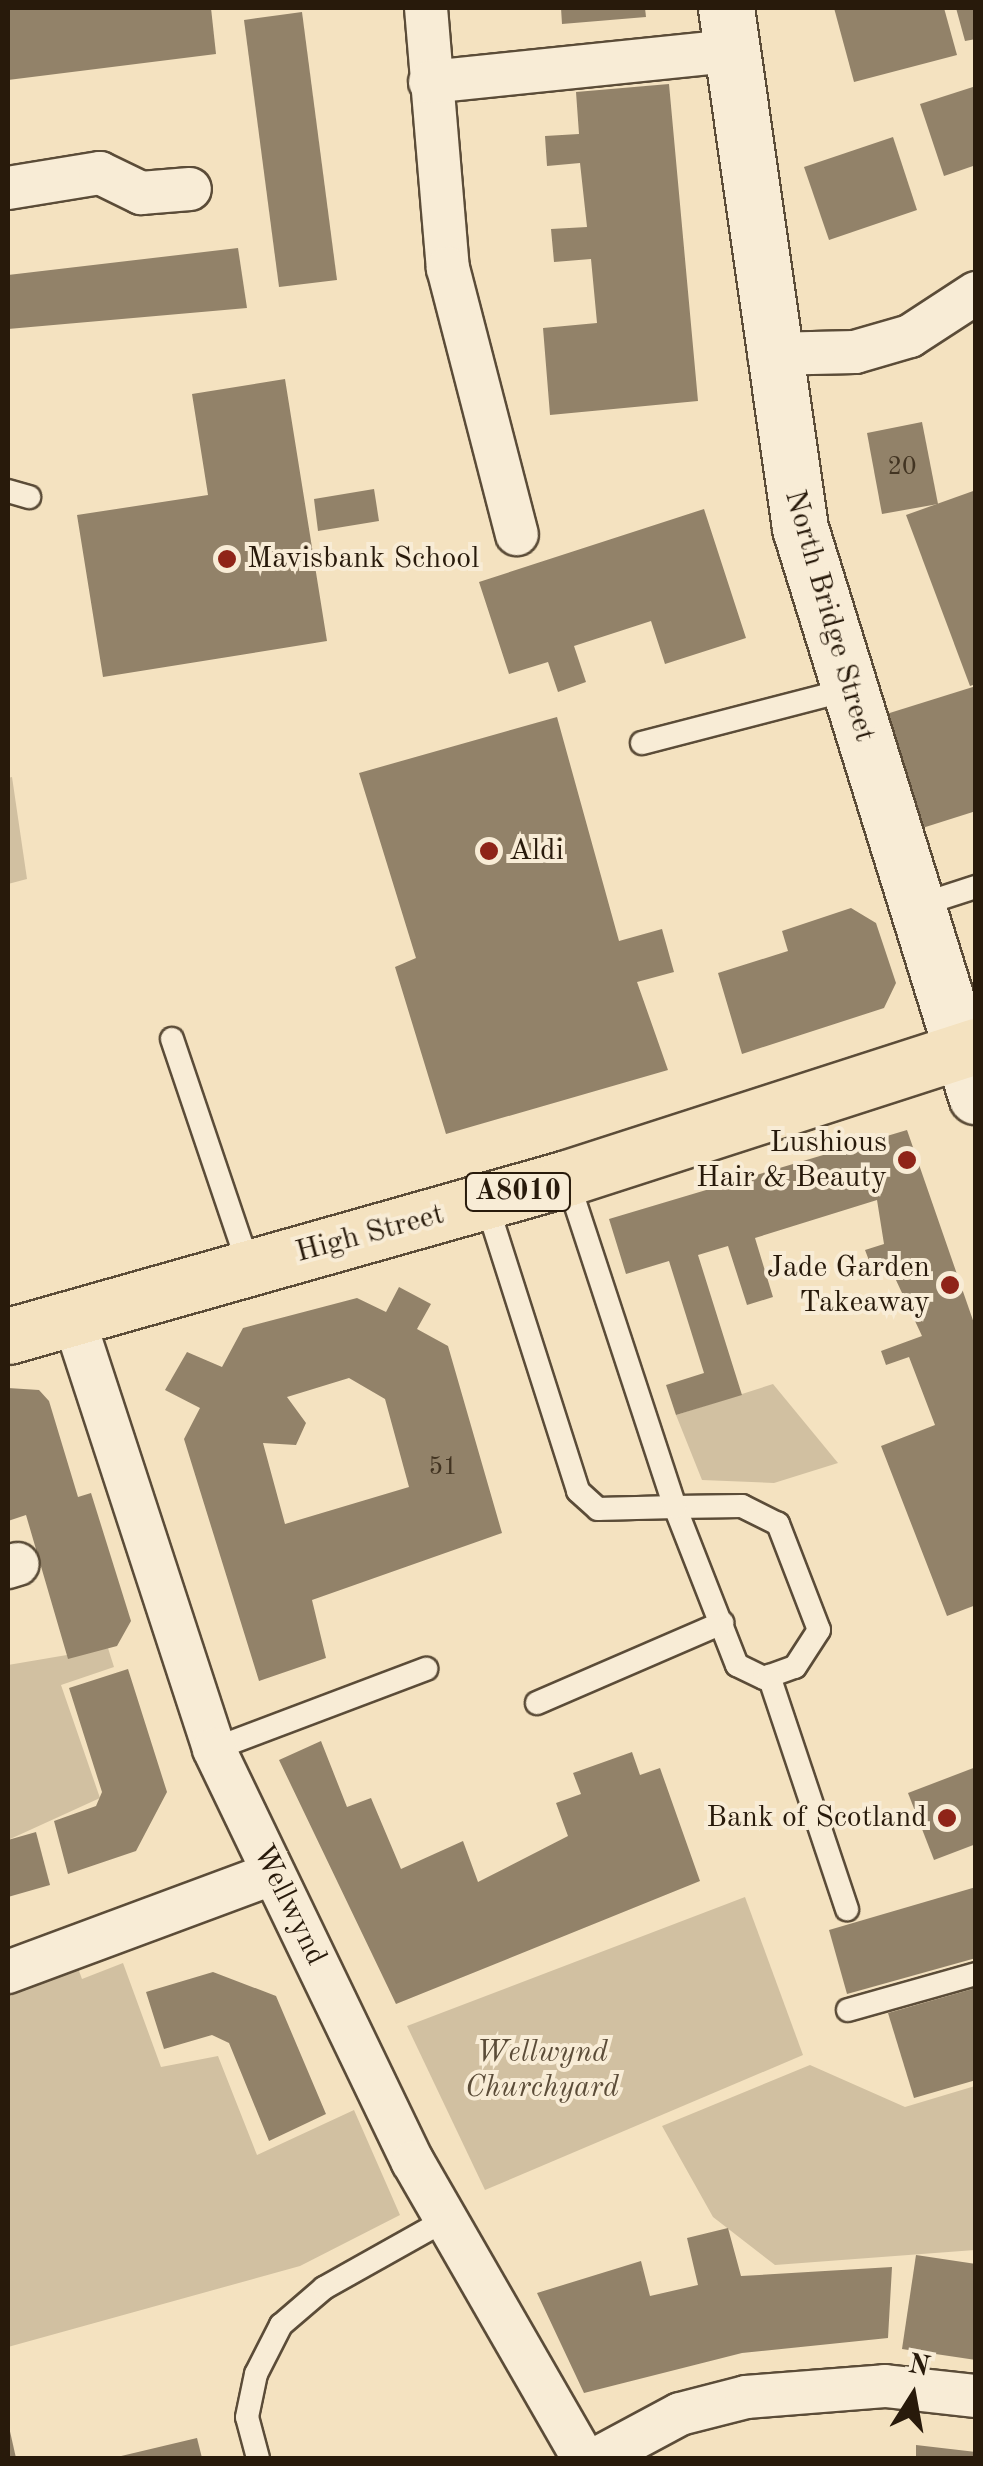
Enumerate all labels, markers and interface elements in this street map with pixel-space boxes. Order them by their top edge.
house number: 20 [888,453,916,483]
street label: North Bridge Street [776,486,882,746]
place label: Mavisbank School [247,541,479,577]
marker: Mavisbank School [216,548,238,570]
place label: Aldi [509,833,564,869]
marker: Aldi [478,840,500,862]
place label: Lushious Hair & Beauty [696,1125,887,1196]
marker: Lushious Hair & Beauty [896,1149,918,1171]
road number: A8010 [463,1169,573,1215]
street label: High Street [292,1197,448,1271]
place label: Jade Garden Takeaway [767,1250,930,1320]
marker: Jade Garden Takeaway [939,1274,961,1296]
house number: 51 [429,1453,457,1483]
place label: Bank of Scotland [706,1800,927,1836]
marker: Bank of Scotland [936,1807,958,1829]
street label: Wellwynd [244,1839,334,1971]
park label: Wellwynd Churchyard [465,2035,619,2106]
north arrow [863,2346,963,2446]
text: N [906,2351,932,2382]

